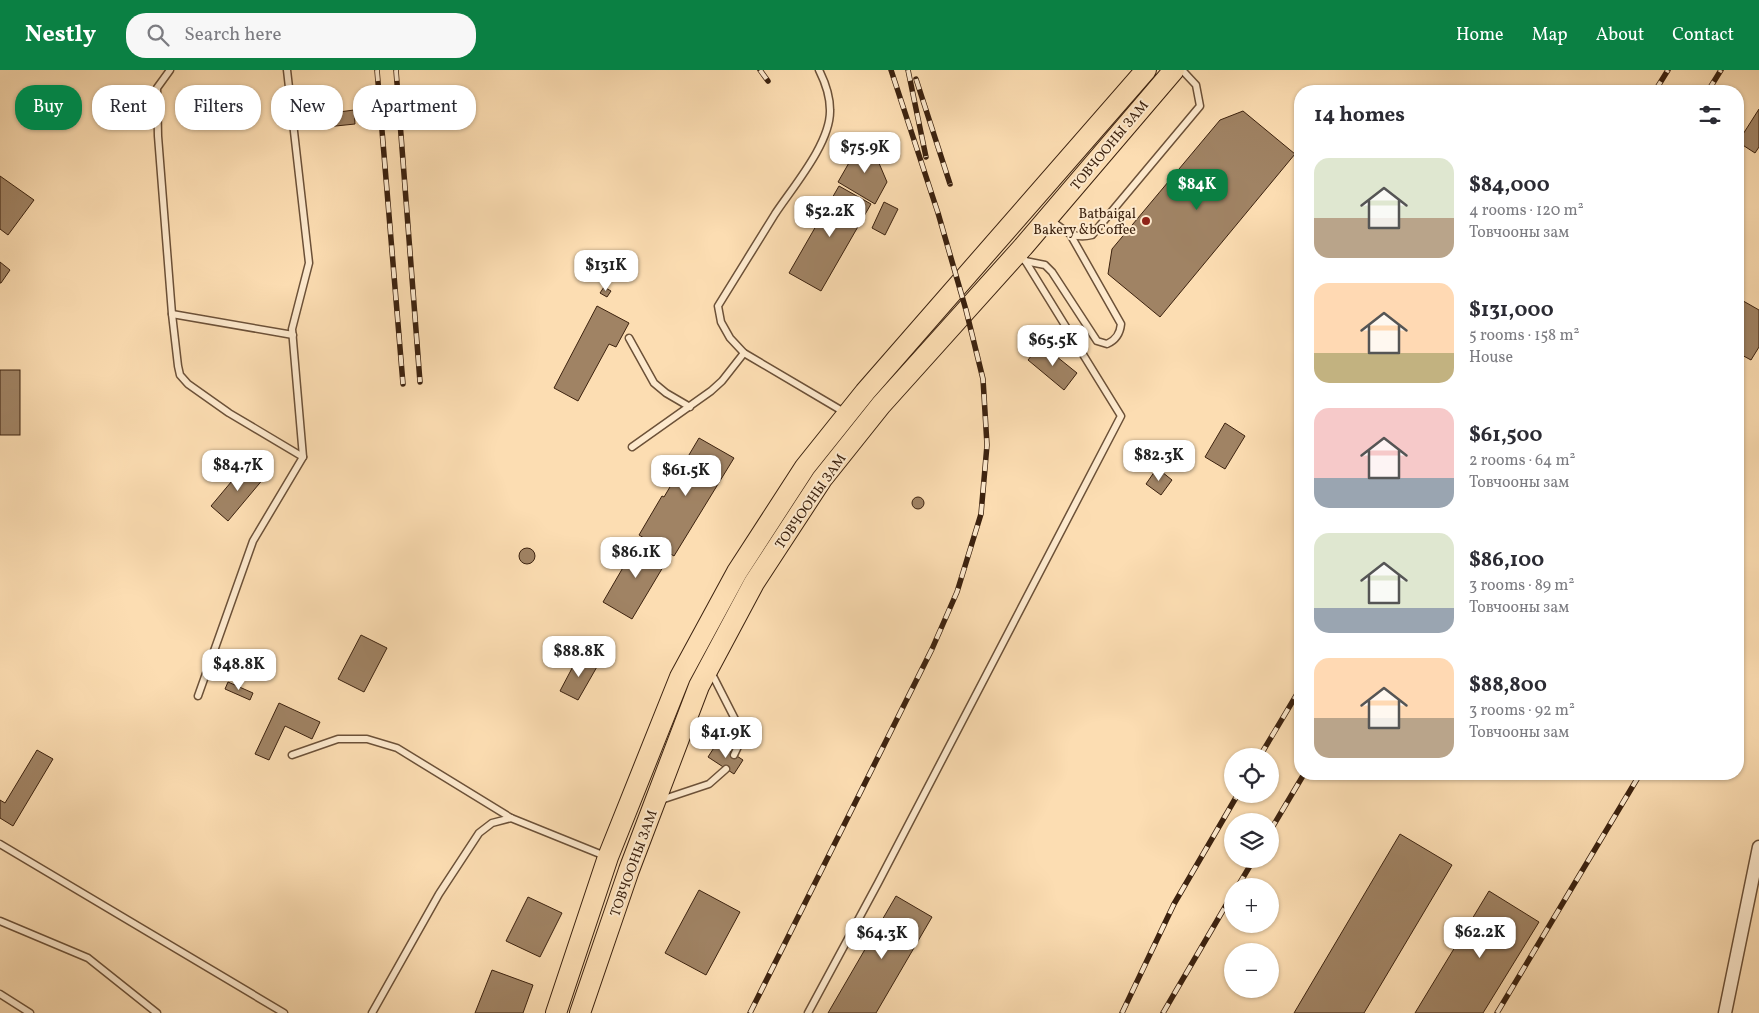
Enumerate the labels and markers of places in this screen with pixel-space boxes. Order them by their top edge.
pin: $75.9K [824,132,906,174]
pin: $84K [1167,168,1227,211]
pin: $52.2K [789,196,871,238]
place label: Batbaigal Bakery &bCoffee [1033,205,1136,240]
marker: Batbaigal Bakery &bCoffee [1140,215,1152,227]
pin: $131K [571,250,641,292]
pin: $65.5K [1012,324,1094,367]
pin: $82.3K [1118,440,1200,482]
pin: $84.7K [197,450,279,492]
pin: $61.5K [645,454,727,497]
pin: $86.1K [595,536,677,579]
pin: $88.8K [538,636,620,678]
pin: $48.8K [198,648,280,691]
pin: $41.9K [685,716,767,759]
pin: $62.2K [1439,916,1521,959]
pin: $64.3K [841,918,923,960]

